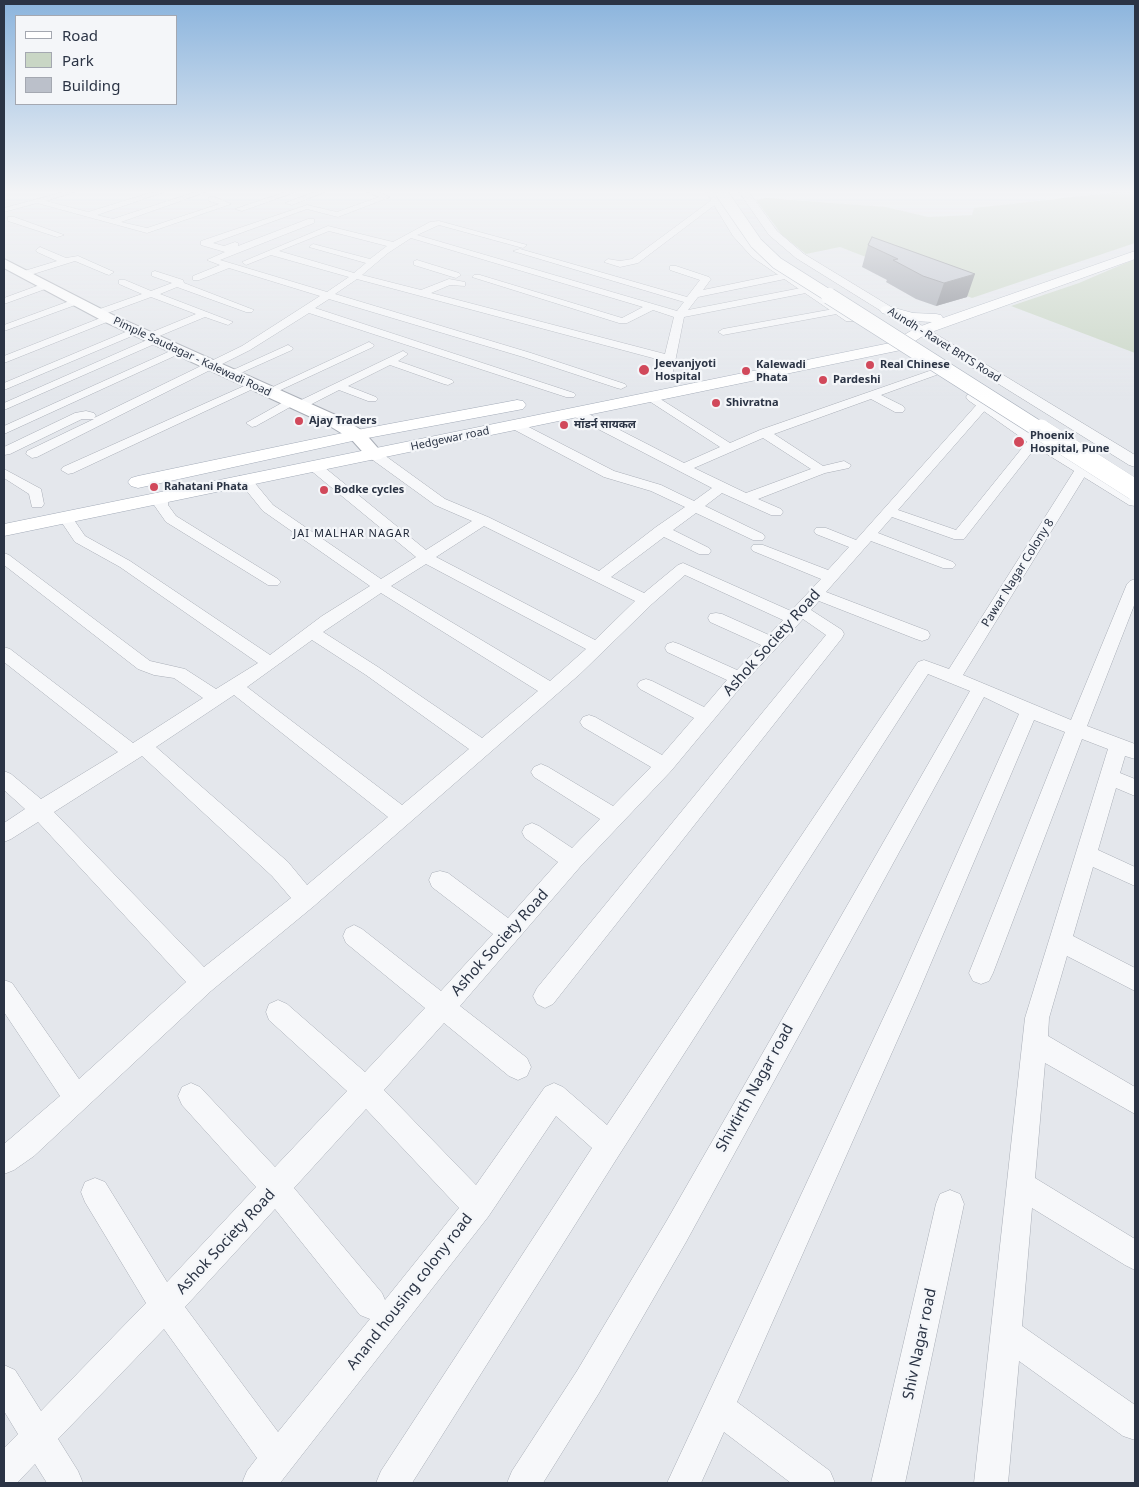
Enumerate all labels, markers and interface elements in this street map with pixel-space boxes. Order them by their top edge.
legend [15,15,178,105]
text: Road [62,25,98,45]
text: Park [62,50,94,70]
text: Building [62,75,120,95]
street label: Aundh - Ravet BRTS Road [885,305,1003,385]
street label: Pimple Saudagar - Kalewadi Road [111,315,273,399]
place label: Jeevanjyoti Hospital [655,357,716,383]
place label: Kalewadi Phata [756,358,806,384]
place label: Real Chinese [880,358,950,372]
marker: Real Chinese [864,359,876,371]
marker: Jeevanjyoti Hospital [637,363,651,377]
marker: Kalewadi Phata [740,365,752,377]
place label: Pardeshi [833,373,881,387]
marker: Pardeshi [817,374,829,386]
place label: Shivratna [726,396,779,410]
marker: Shivratna [710,397,722,409]
place label: Ajay Traders [309,414,377,428]
marker: Ajay Traders [293,415,305,427]
place label: मॉडर्न सायकल [574,418,636,432]
marker: मॉडर्न सायकल [558,419,570,431]
street label: Hedgewar road [410,424,490,454]
place label: Phoenix Hospital, Pune [1030,429,1109,455]
marker: Phoenix Hospital, Pune [1012,435,1026,449]
place label: Rahatani Phata [164,480,248,494]
marker: Rahatani Phata [148,481,160,493]
place label: Bodke cycles [334,483,404,497]
marker: Bodke cycles [318,484,330,496]
street label: Pawar Nagar Colony 8 [979,516,1057,630]
district label: JAI MALHAR NAGAR [291,527,413,541]
street label: Ashok Society Road [720,586,824,700]
street label: Ashok Society Road [448,886,552,1000]
street label: Shivtirth Nagar road [712,1021,798,1155]
street label: Ashok Society Road [173,1186,279,1298]
street label: Anand housing colony road [343,1210,477,1374]
street label: Shiv Nagar road [899,1287,941,1401]

